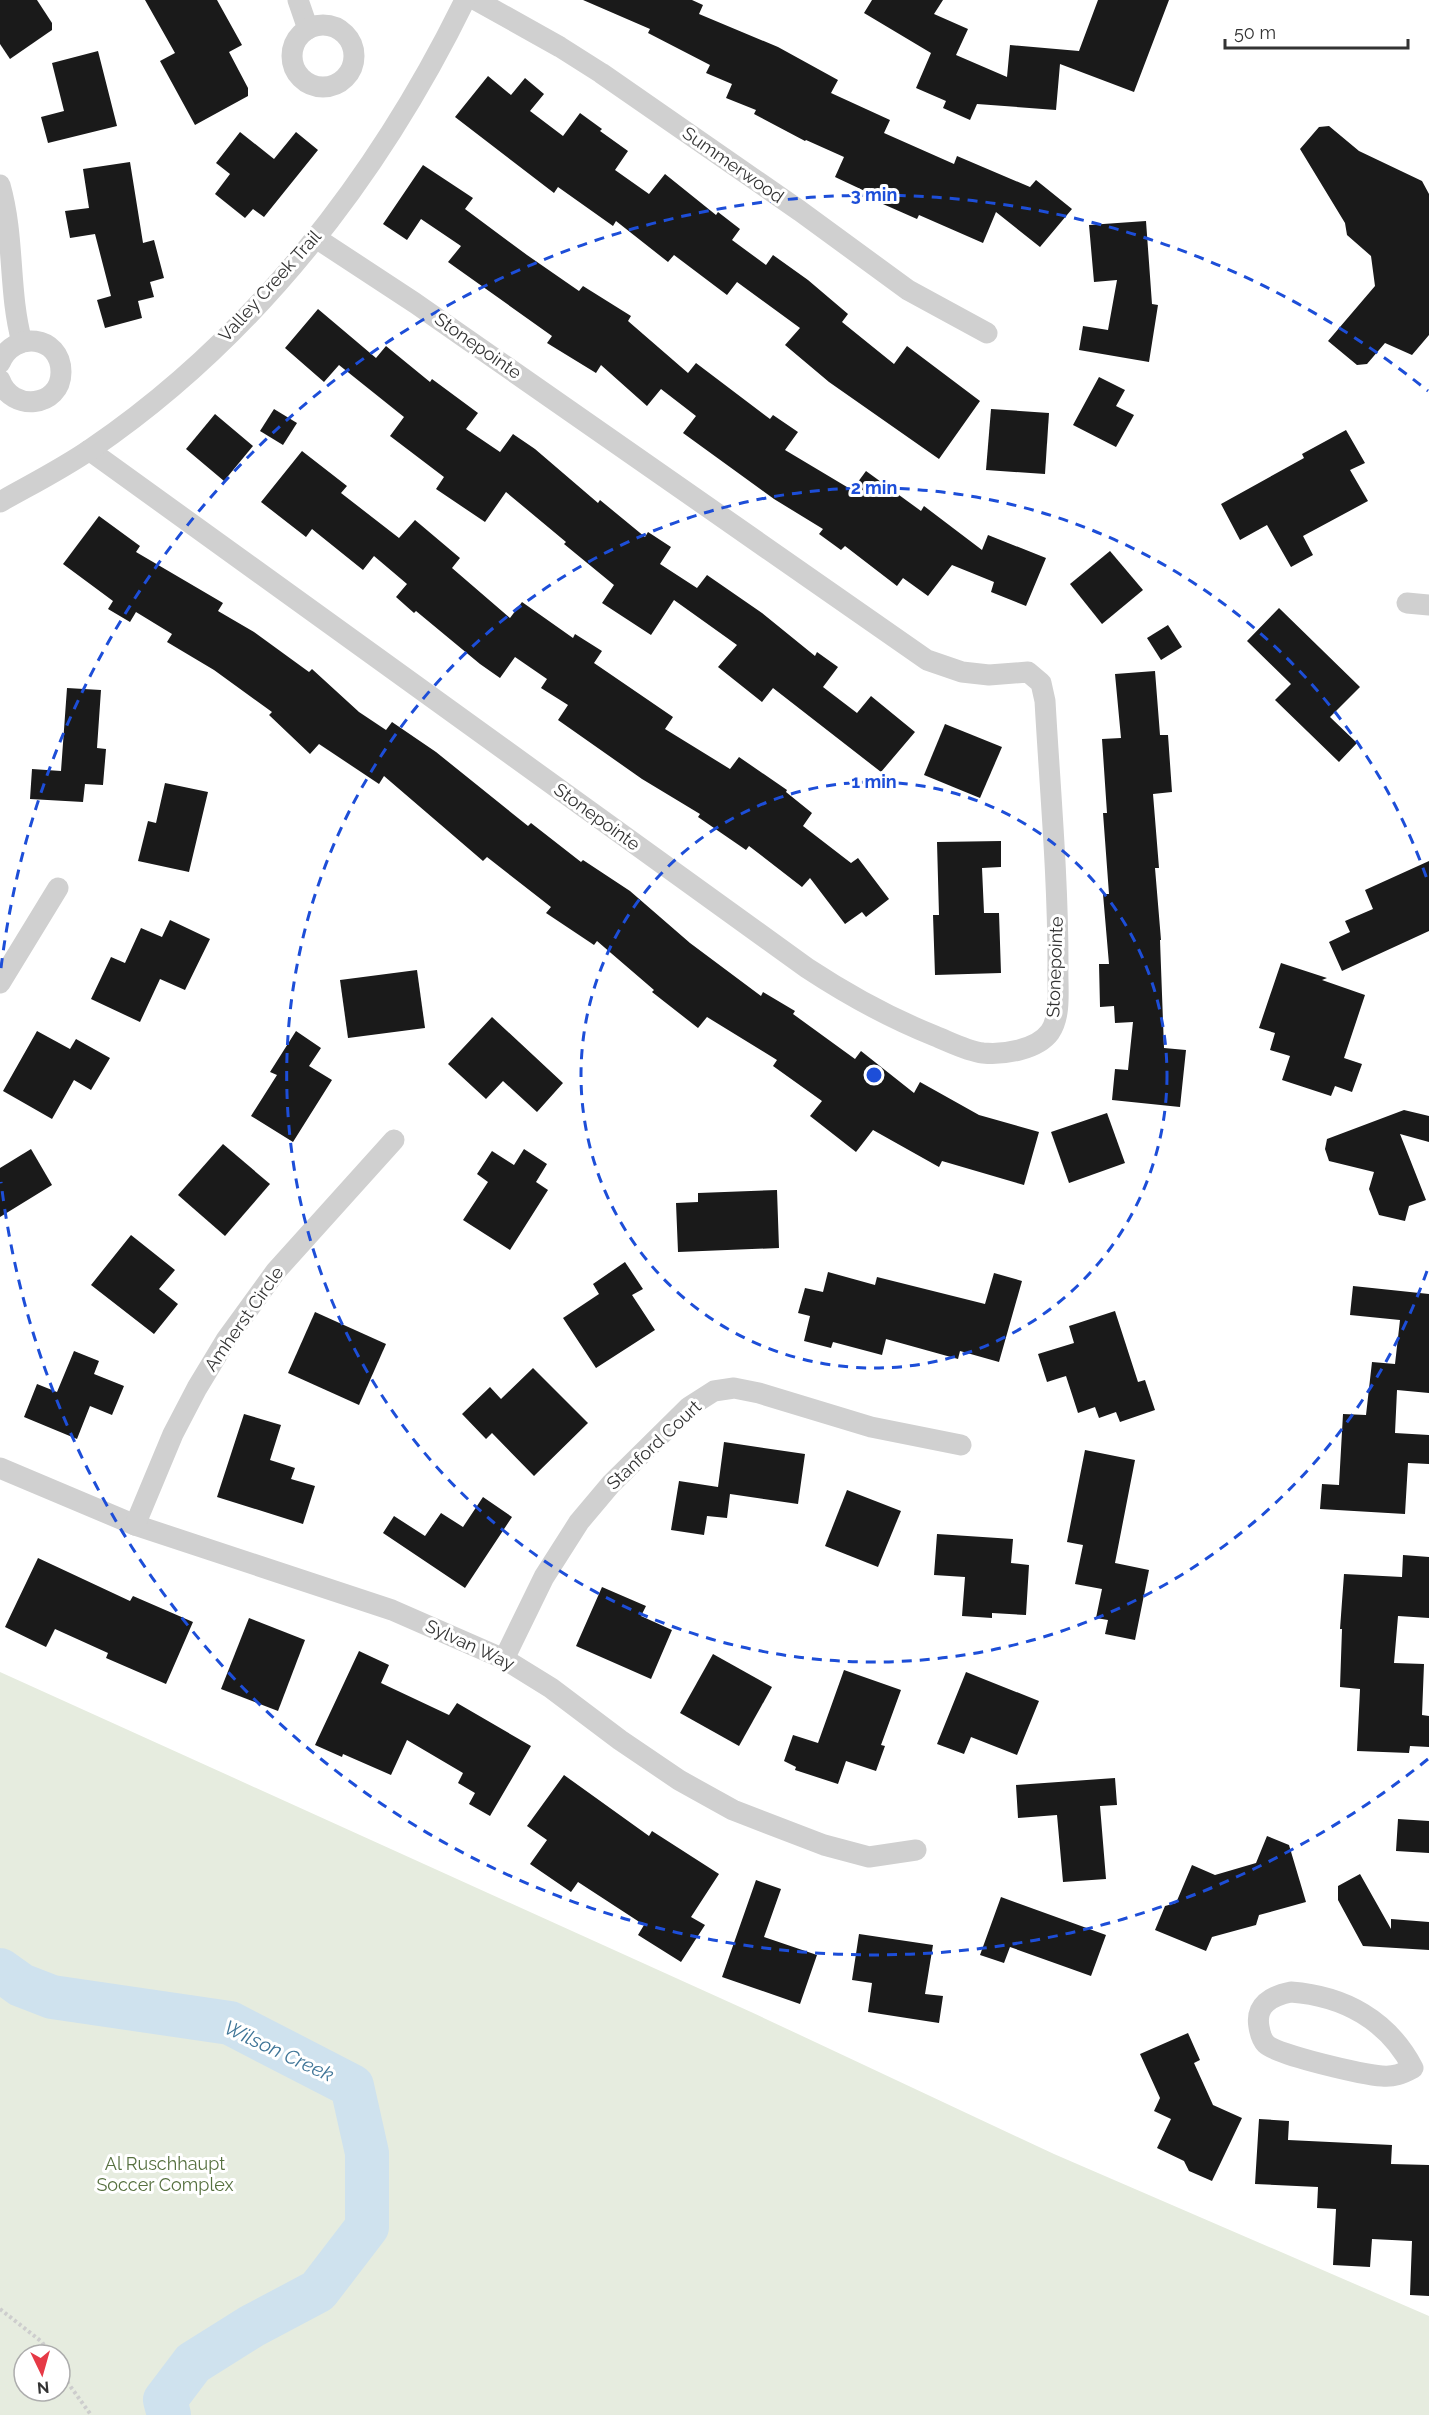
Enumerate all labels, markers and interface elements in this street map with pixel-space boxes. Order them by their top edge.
scale bar [1225,12,1408,50]
text: 50 m [1234,22,1276,43]
street label: Summerwood [679,122,788,207]
text: 3 min [851,184,897,205]
street label: Valley Creek Trail [214,226,325,346]
street label: Stonepointe [431,308,526,383]
text: 2 min [851,477,897,498]
text: 1 min [851,771,897,792]
street label: Stonepointe [550,778,645,855]
street label: Stonepointe [1042,916,1067,1018]
centre of rings [864,1065,884,1085]
street label: Amherst Circle [200,1262,288,1375]
street label: Stanford Court [602,1396,705,1494]
street label: Sylvan Way [422,1615,518,1674]
water label: Wilson Creek [220,2015,338,2087]
park label: Al Ruschhaupt Soccer Complex [96,2153,234,2195]
north arrow [12,2343,72,2403]
text: N [36,2377,50,2397]

